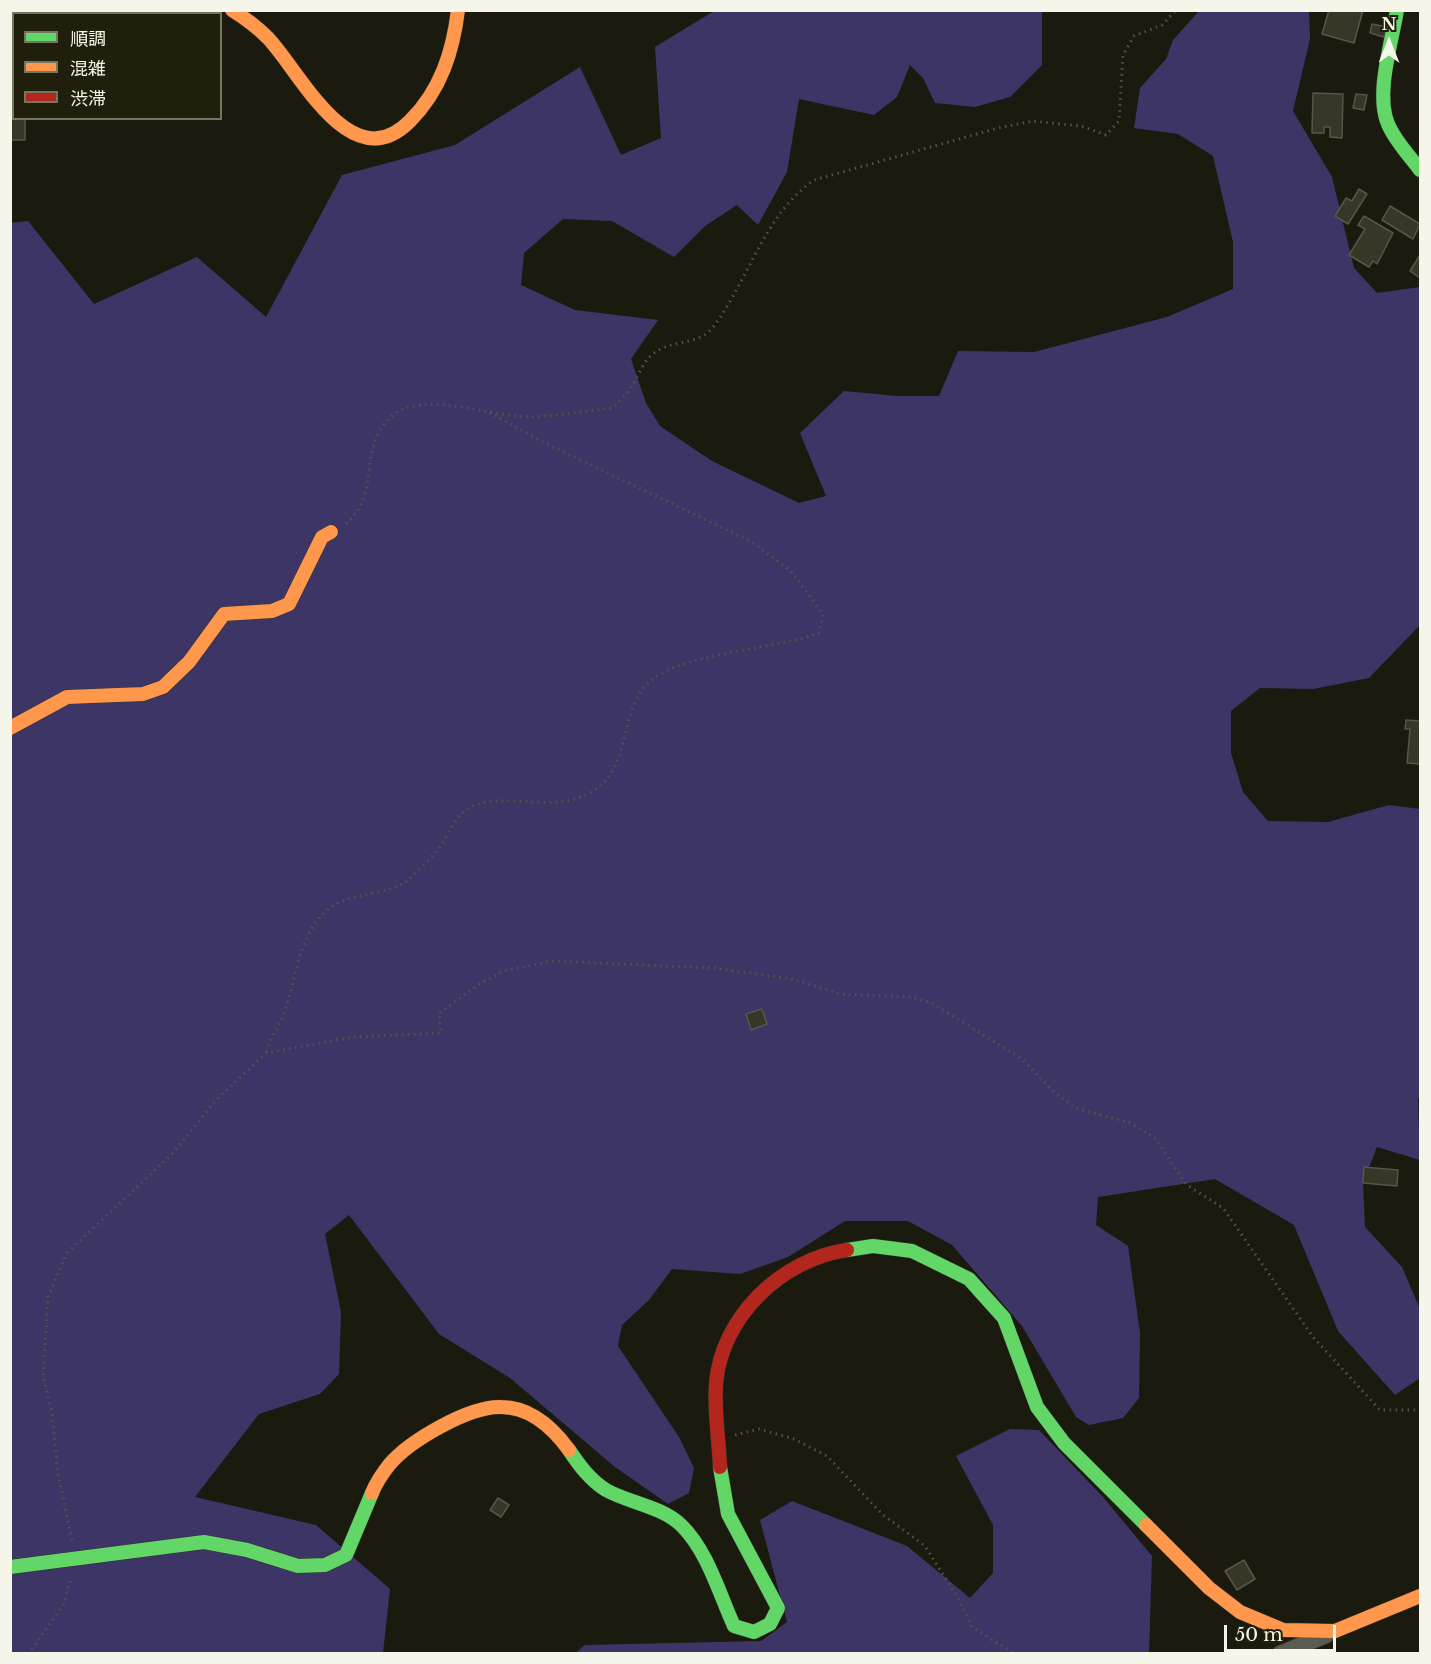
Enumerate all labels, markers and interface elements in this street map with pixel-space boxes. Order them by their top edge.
legend [12,12,222,120]
north arrow [1359,12,1419,72]
text: N [1381,14,1397,34]
text: 順調 [70,28,106,50]
text: 混雑 [70,58,106,80]
text: 渋滞 [70,88,106,110]
scale bar [1227,1613,1340,1651]
text: 50 m [1235,1624,1283,1646]

